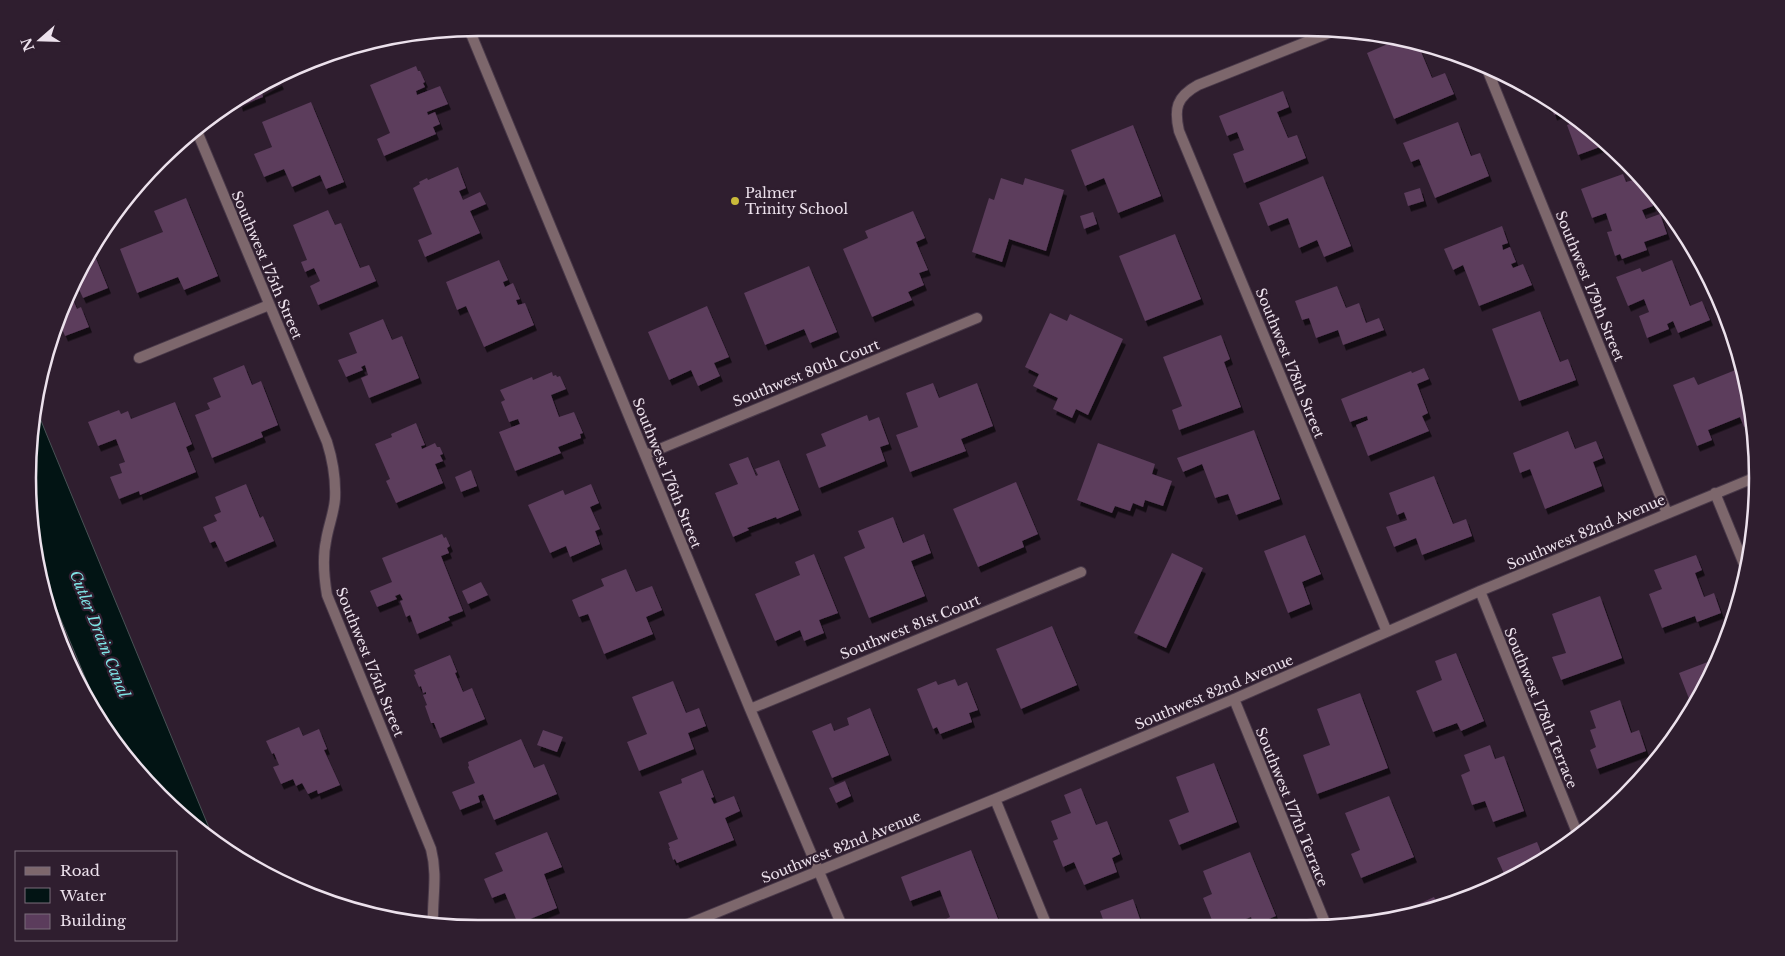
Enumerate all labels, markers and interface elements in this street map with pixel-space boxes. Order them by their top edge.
north arrow [15,15,65,65]
text: N [17,35,38,54]
place label: Palmer Trinity School [745,184,848,218]
street label: Southwest 175th Street [228,188,307,343]
marker: Palmer Trinity School [729,195,741,207]
street label: Southwest 179th Street [1552,208,1629,365]
street label: Southwest 178th Street [1252,285,1329,441]
street label: Southwest 80th Court [730,335,883,411]
street label: Southwest 176th Street [629,395,706,552]
street label: Southwest 82nd Avenue [1504,490,1668,574]
water label: Cutler Drain Canal [66,568,134,701]
street label: Southwest 175th Street [332,585,409,740]
street label: Southwest 81st Court [837,590,983,663]
street label: Southwest 178th Terrace [1500,625,1582,791]
street label: Southwest 82nd Avenue [1132,650,1296,734]
street label: Southwest 177th Terrace [1252,724,1332,890]
street label: Southwest 82nd Avenue [759,807,923,887]
legend [15,851,178,941]
text: Road [60,861,100,880]
text: Water [59,886,107,905]
text: Building [60,911,127,930]

